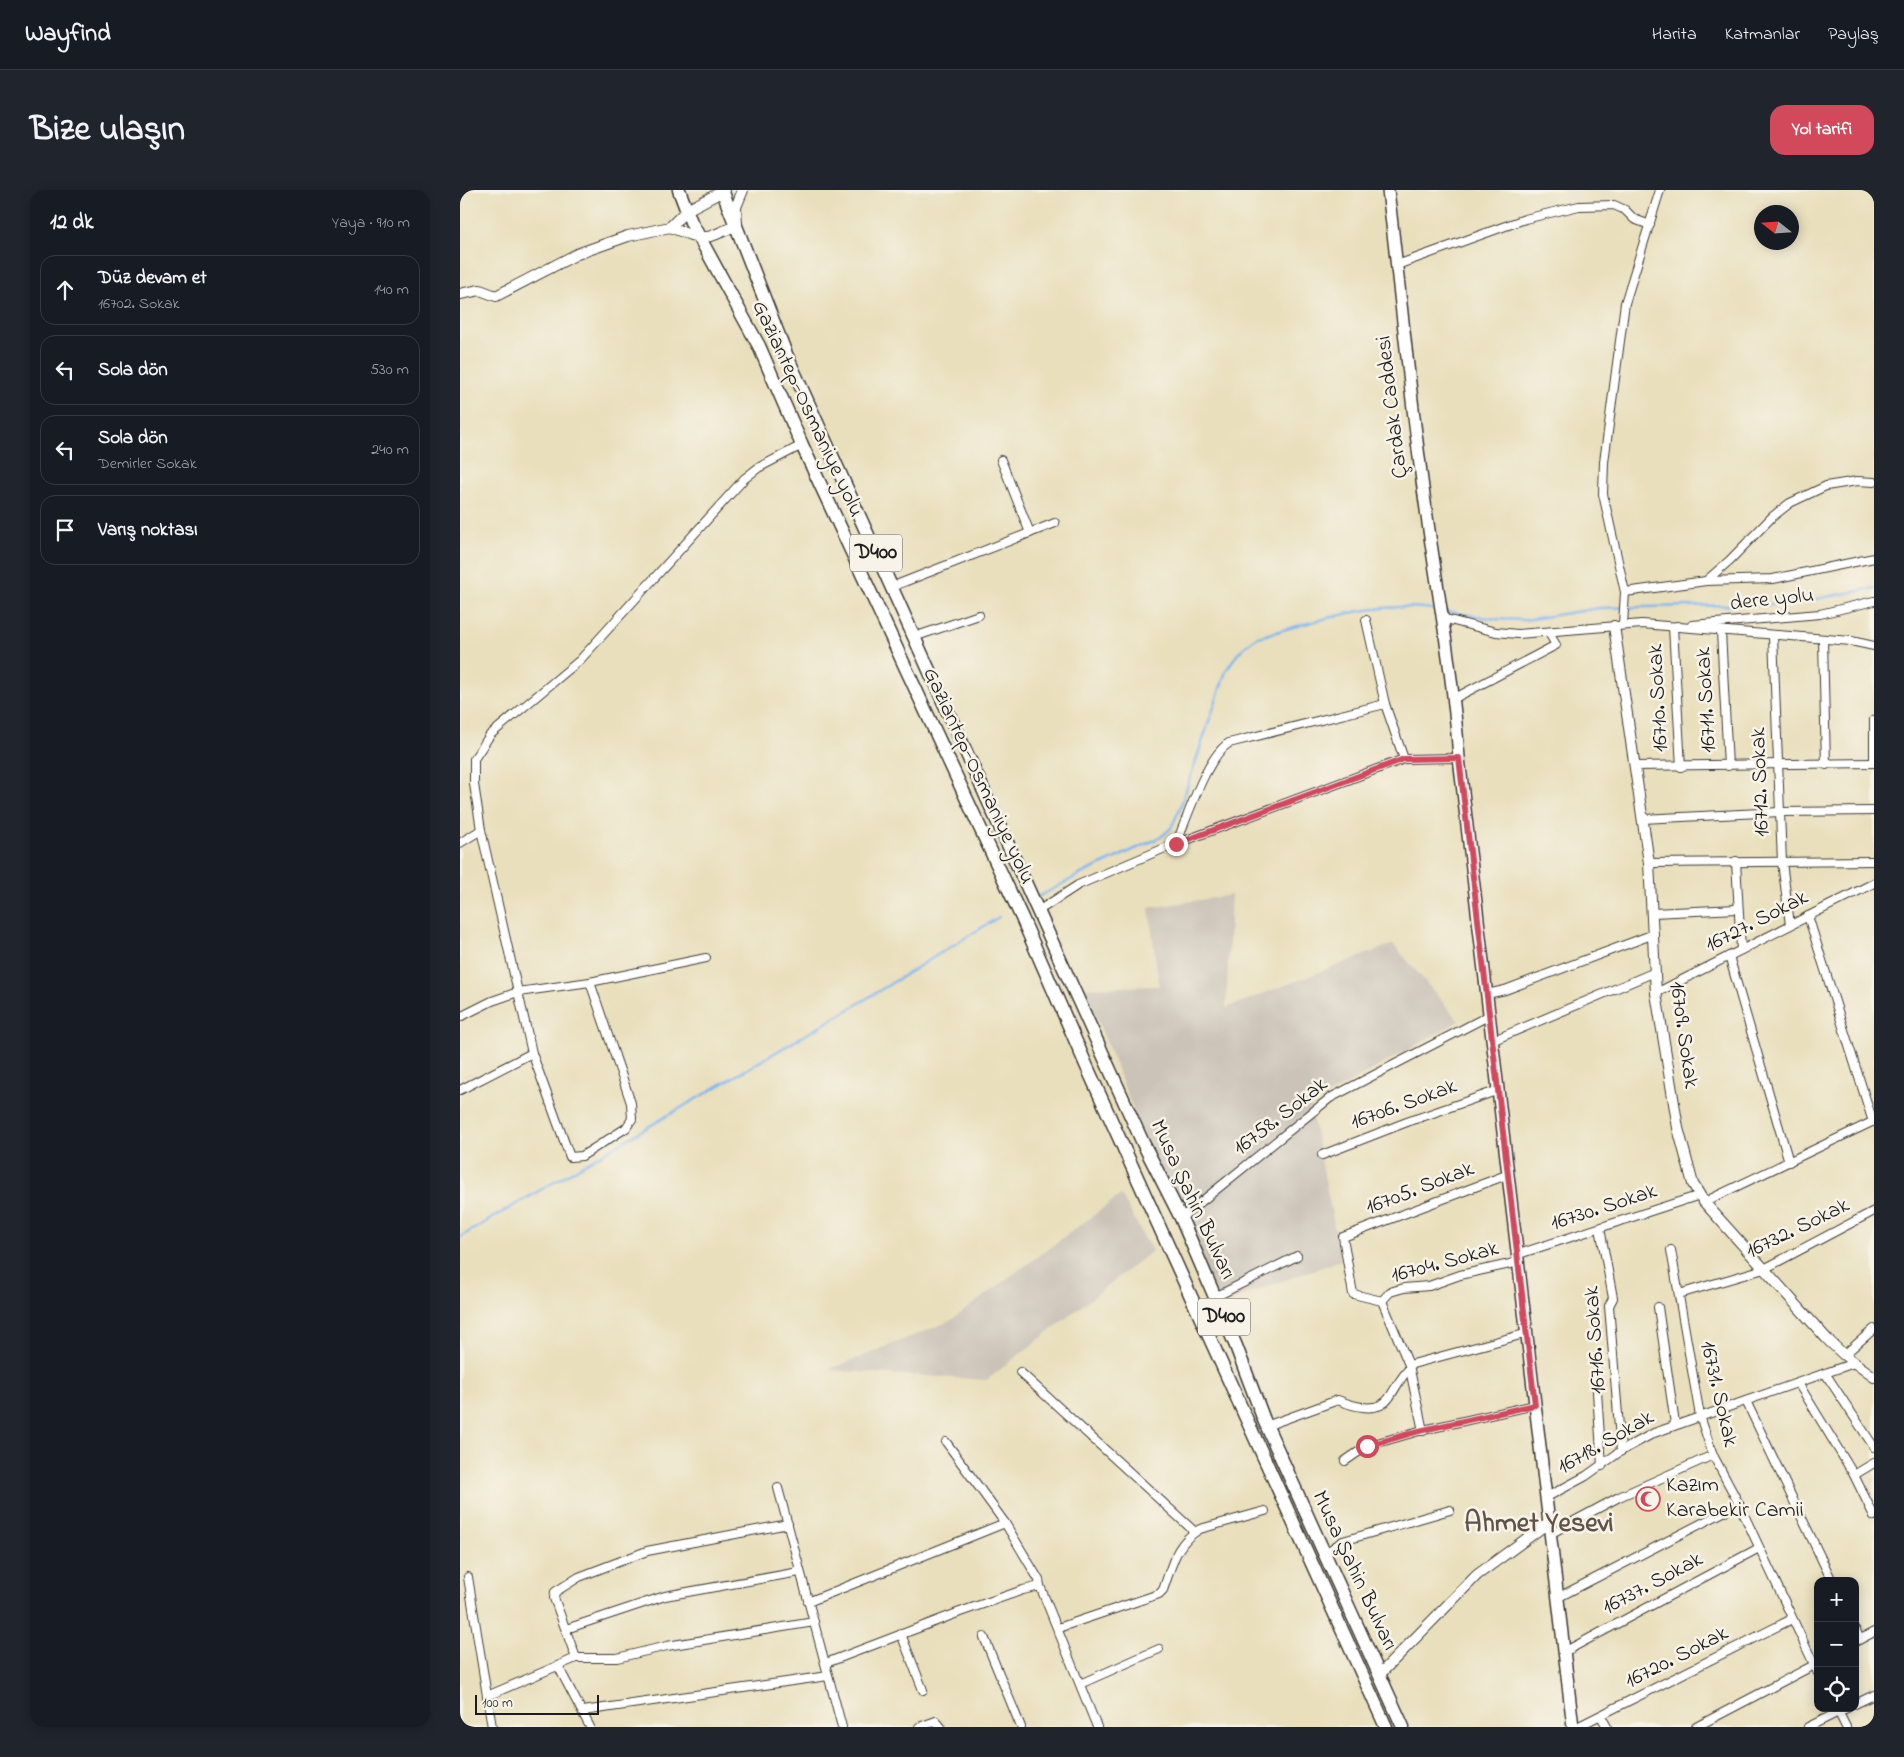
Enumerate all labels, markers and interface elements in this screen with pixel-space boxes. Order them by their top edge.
text: Wayfind [25,17,111,52]
text: Harita [1652,22,1697,48]
text: Katmanlar [1725,22,1800,48]
text: Paylaş [1828,22,1879,48]
text: Bize ulaşın [30,105,185,156]
button: Yol tarifi [1770,105,1874,155]
north arrow [1754,205,1799,250]
text: 12 dk [50,208,93,238]
text: Yaya · 910 m [332,211,410,235]
text: Düz devam et [98,265,207,292]
icon: ahead [51,276,79,304]
text: 140 m [374,278,409,302]
text: 16702. Sokak [98,292,180,316]
street label: Gaziantep-Osmaniye yolu [742,295,871,523]
street label: Çardak Caddesi [1368,334,1418,480]
icon: left [51,356,79,384]
text: Sola dön [98,357,168,384]
text: 530 m [370,358,409,382]
text: Sola dön [98,425,168,452]
icon: left [51,436,79,464]
text: 240 m [371,438,409,462]
text: Demirler Sokak [98,452,197,476]
icon: arrive [51,516,79,544]
text: Varış noktası [98,517,198,544]
road number: D400 [850,534,902,572]
street label: dere yolu [1728,580,1816,621]
street label: 16710. Sokak [1640,643,1678,753]
street label: 16711. Sokak [1688,646,1726,754]
street label: Gaziantep-Osmaniye yolu [913,662,1042,890]
street label: 16712. Sokak [1743,726,1779,837]
route end [1165,833,1188,856]
street label: 16727. Sokak [1700,882,1814,962]
street label: 16709. Sokak [1660,979,1706,1091]
street label: 16758. Sokak [1227,1070,1336,1164]
street label: 16706. Sokak [1346,1071,1462,1139]
street label: Musa Şahin Bulvarı [1141,1115,1243,1285]
street label: 16705. Sokak [1361,1154,1479,1224]
street label: 16730. Sokak [1547,1176,1662,1240]
street label: 16732. Sokak [1741,1190,1856,1268]
street label: 16704. Sokak [1388,1233,1503,1293]
street label: 16716. Sokak [1576,1284,1616,1395]
road number: D400 [1198,1298,1250,1336]
street label: 16731. Sokak [1690,1338,1746,1451]
street label: 16718. Sokak [1552,1402,1661,1484]
route start [1356,1435,1379,1458]
place label: Kazım Karabekir Camii [1666,1470,1804,1527]
street label: Musa Şahin Bulvarı [1303,1486,1405,1656]
mosque icon: Kazım Karabekir Camii [1635,1486,1661,1512]
district label: Ahmet Yesevi [1464,1504,1614,1545]
street label: 16737. Sokak [1597,1544,1709,1624]
map controls [1814,1577,1859,1712]
button: + [1814,1577,1859,1622]
street label: 16720. Sokak [1620,1618,1735,1698]
button: − [1814,1622,1859,1667]
button: locate [1814,1667,1859,1712]
scale bar [475,1692,599,1715]
text: 100 m [482,1693,513,1714]

